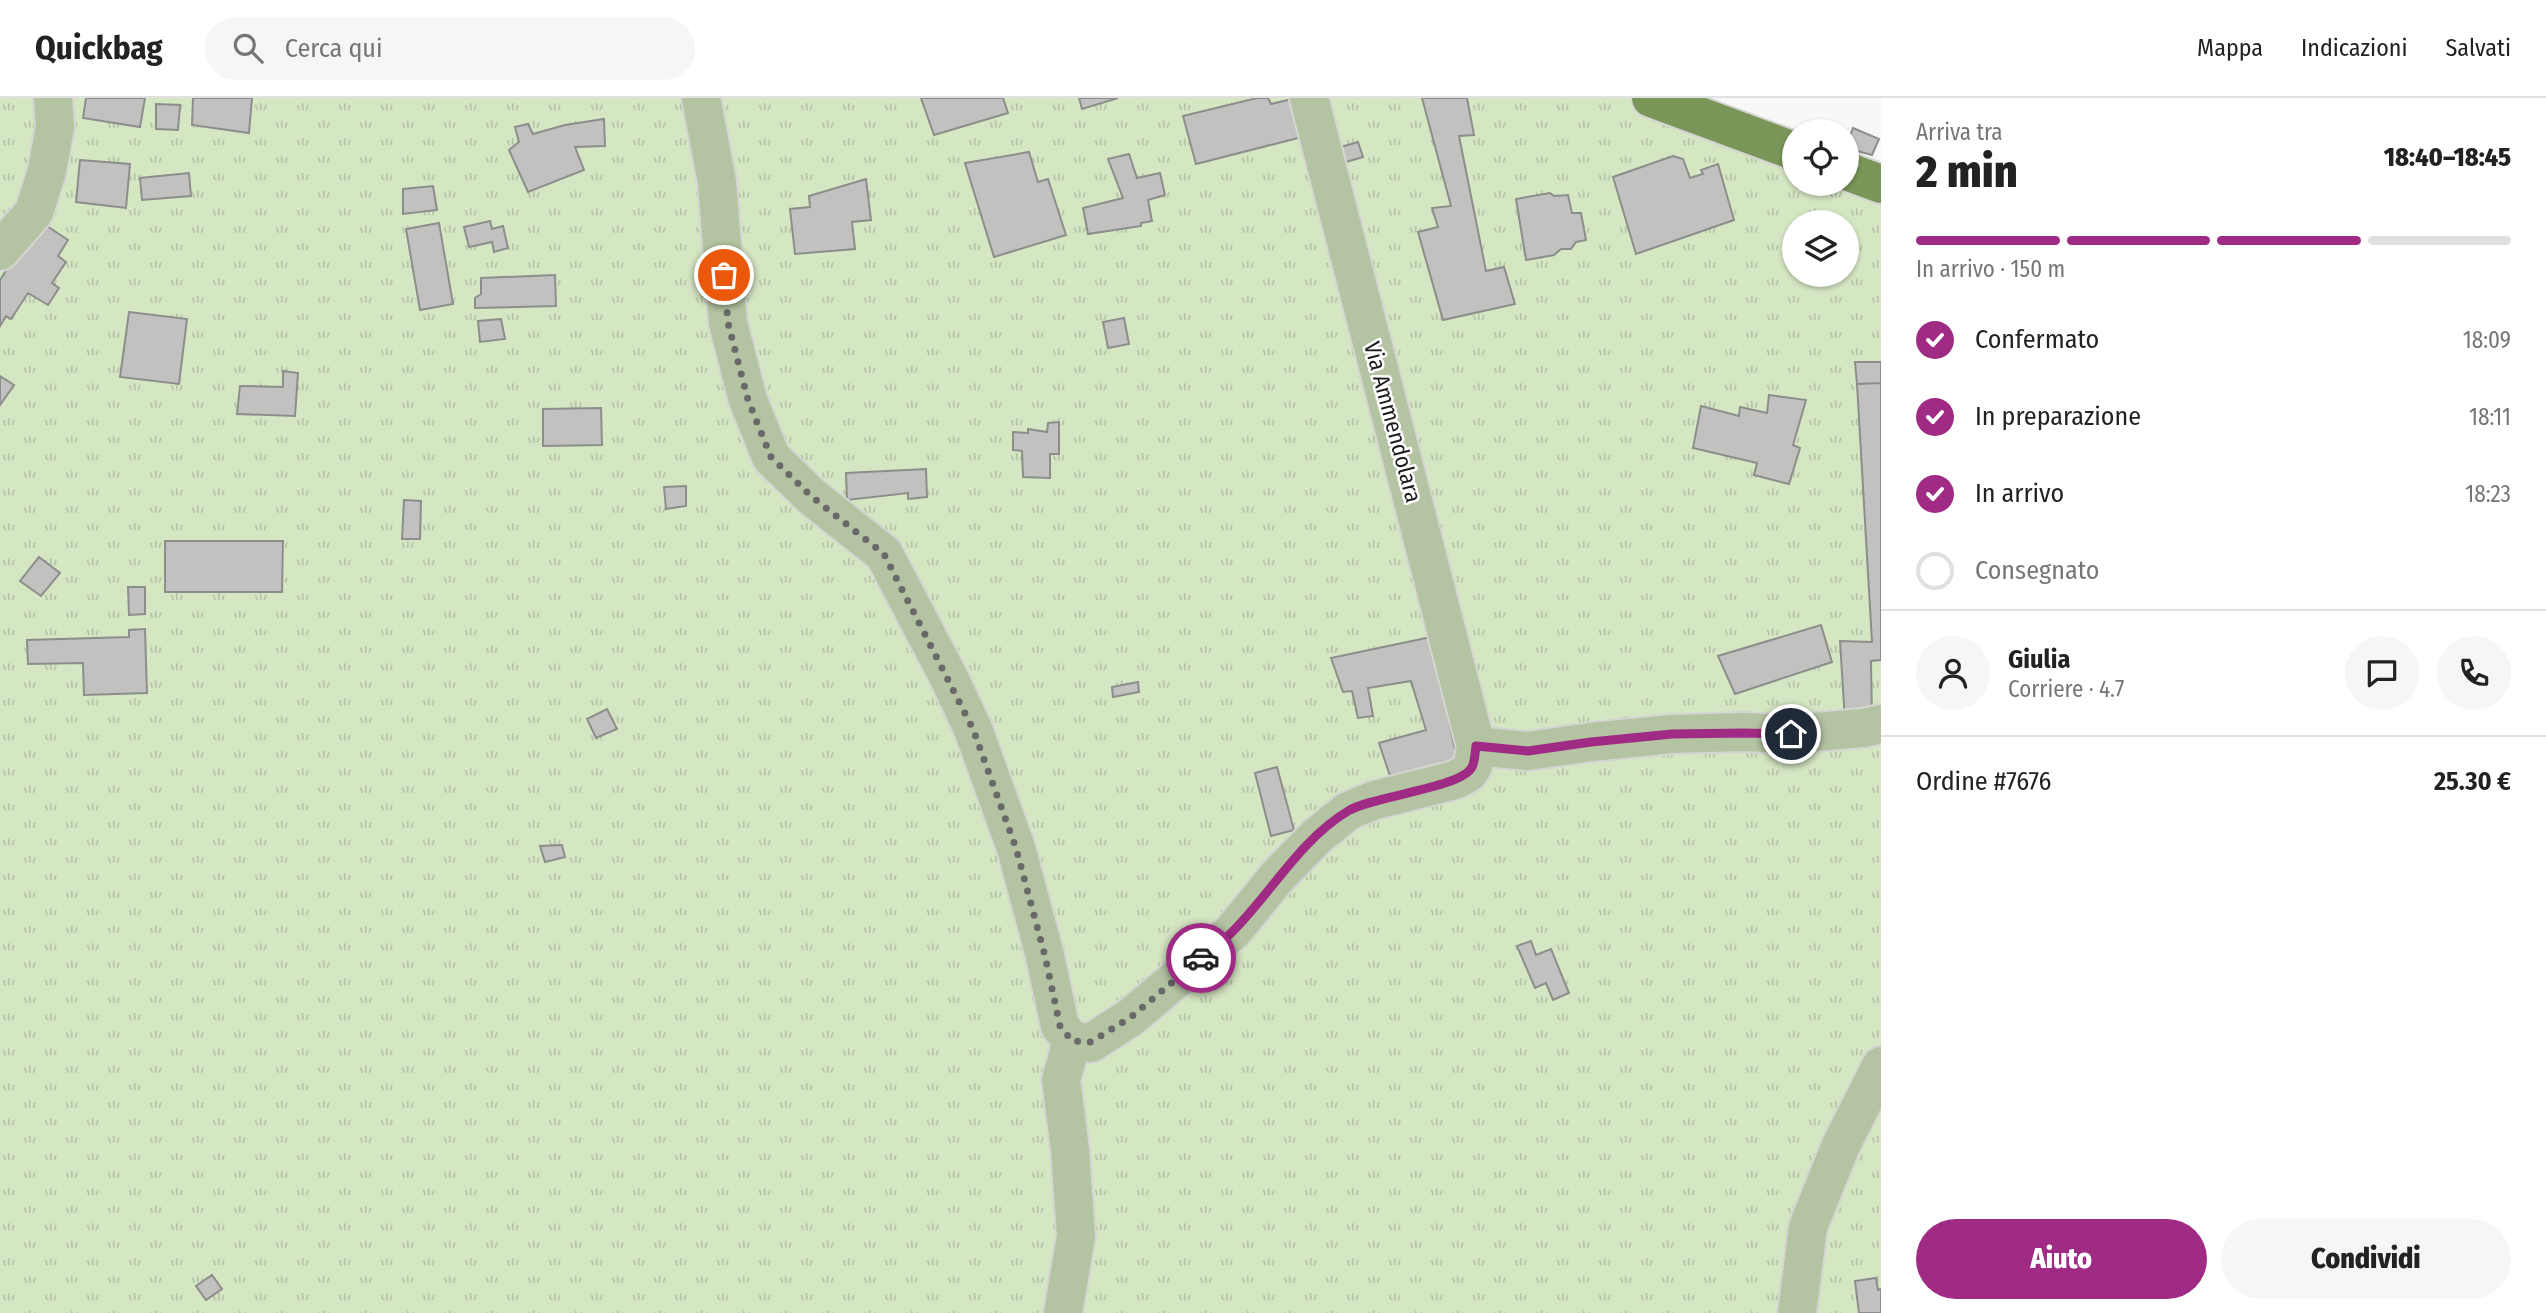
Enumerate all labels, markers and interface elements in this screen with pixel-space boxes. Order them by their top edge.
search box [205,17,695,80]
text: Quickbag [35,28,163,68]
icon: search [229,29,267,67]
text: Cerca qui [285,33,382,64]
text: Mappa [2197,34,2263,62]
text: Indicazioni [2301,34,2407,62]
text: Salvati [2445,34,2511,62]
text: Arriva tra [1916,118,2003,146]
map controls [1782,119,1859,287]
button: locate [1782,119,1859,196]
text: 18:40–18:45 [2384,142,2511,173]
text: 2 min [1916,144,2018,199]
button: layers [1782,210,1859,287]
pin [694,245,754,305]
text: In arrivo · 150 m [1916,255,2065,283]
icon: bag [705,256,743,294]
icon: check [1916,321,1954,359]
text: Confermato [1975,324,2099,355]
text: 18:09 [2463,326,2511,354]
street label: Via Ammendolara [1358,339,1428,505]
icon: check [1916,398,1954,436]
text: In preparazione [1975,401,2141,432]
text: 18:11 [2469,403,2511,431]
icon: check [1916,475,1954,513]
text: In arrivo [1975,478,2064,509]
text: 18:23 [2465,480,2511,508]
text: Consegnato [1975,555,2099,586]
button: person [1916,636,1990,710]
button: chat [2345,636,2419,710]
button: phone [2437,636,2511,710]
text: Giulia [2008,644,2070,675]
text: Corriere · 4.7 [2008,675,2124,703]
pin [1761,704,1821,764]
icon: home [1772,715,1810,753]
text: Ordine #7676 [1916,766,2051,797]
text: 25.30 € [2434,766,2511,797]
courier [1166,923,1236,993]
icon: car [1182,939,1220,977]
button: Aiuto [1916,1219,2207,1299]
button: Condividi [2221,1219,2511,1299]

